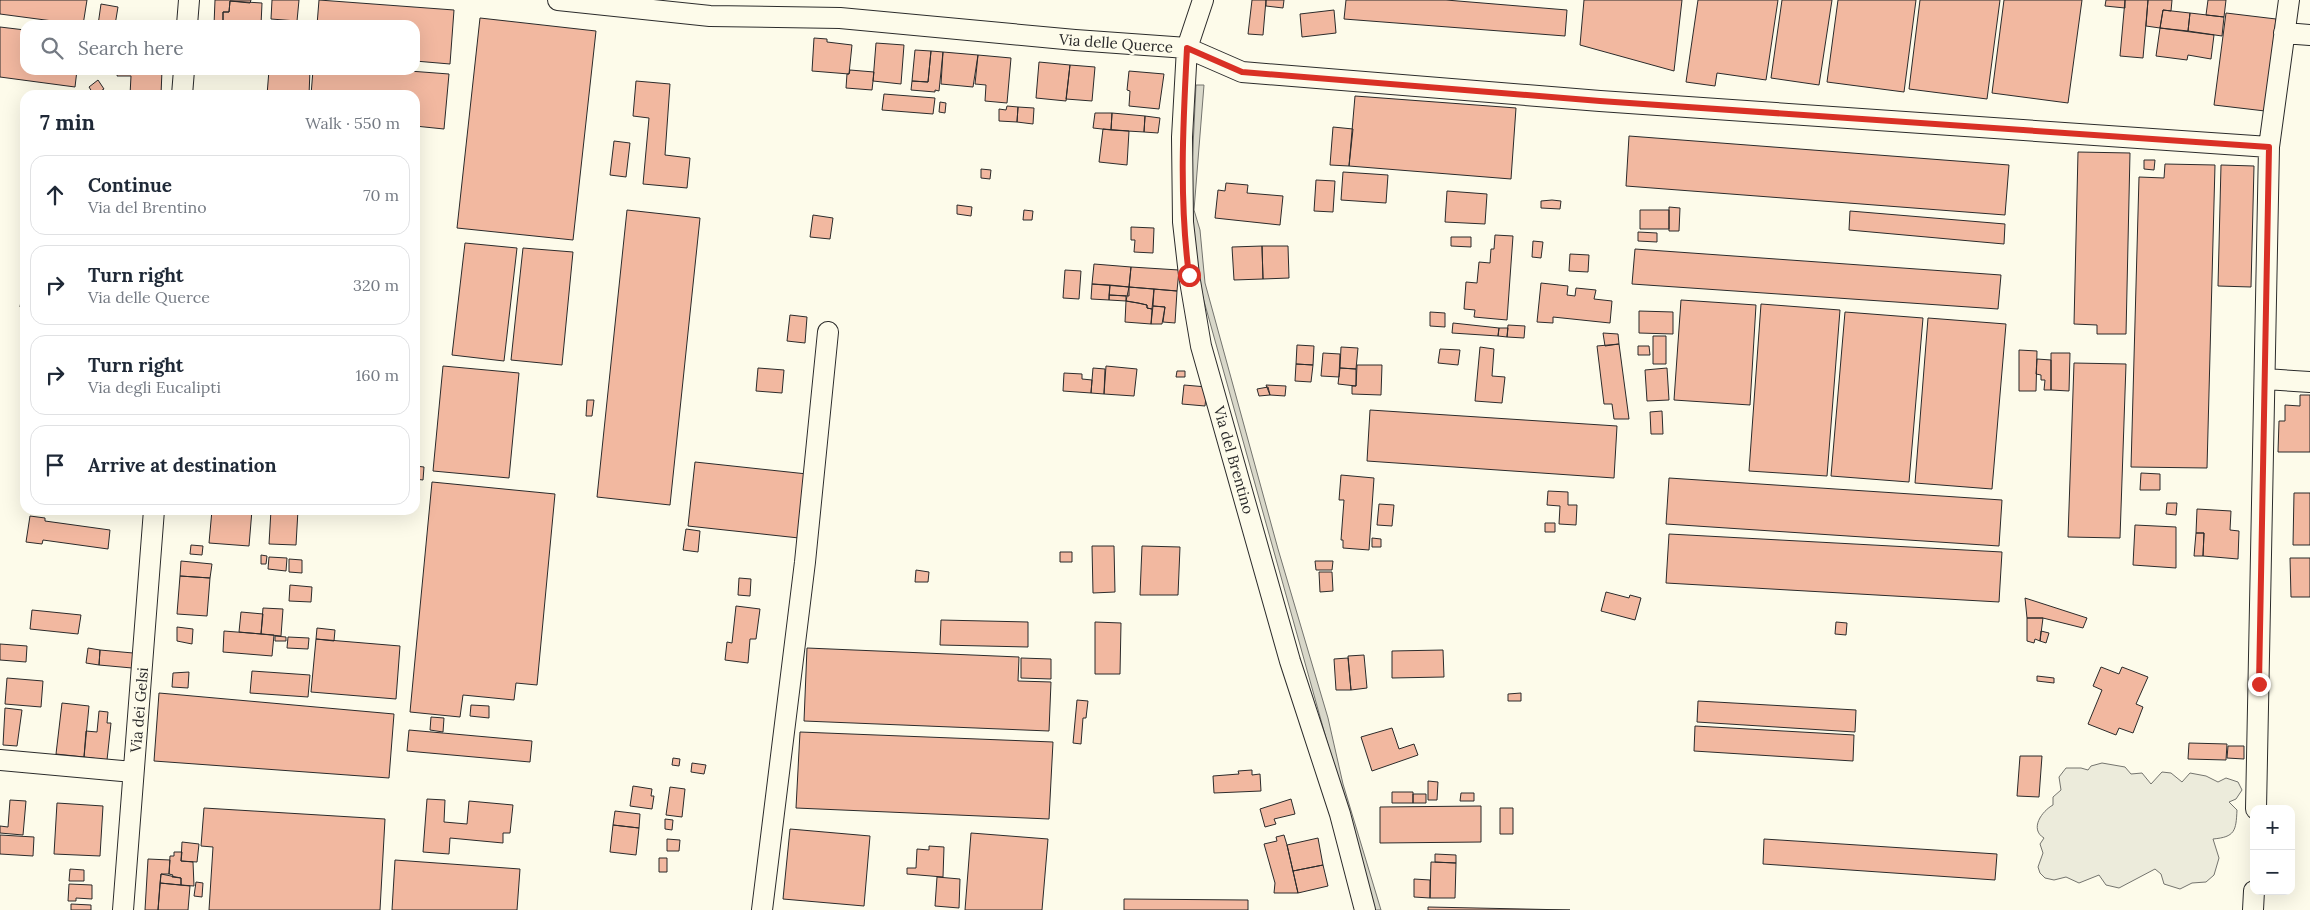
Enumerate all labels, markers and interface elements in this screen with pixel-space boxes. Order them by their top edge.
search box [20,20,420,75]
street label: Via delle Querce [1057,29,1174,56]
icon: search [38,34,66,62]
text: Search here [78,36,184,60]
text: 7 min [40,109,95,136]
text: Walk · 550 m [305,113,400,133]
text: Continue [88,173,172,197]
icon: ahead [41,181,69,209]
text: 70 m [363,185,399,205]
text: Via del Brentino [88,197,207,217]
text: Turn right [88,263,184,287]
route start [1178,264,1201,287]
icon: right [41,271,69,299]
text: 320 m [353,275,399,295]
text: Via delle Querce [88,287,210,307]
text: Turn right [88,353,184,377]
icon: right [41,361,69,389]
text: 160 m [355,365,399,385]
text: Via degli Eucalipti [88,377,221,397]
street label: Via del Brentino [1209,403,1259,516]
icon: arrive [41,451,69,479]
text: Arrive at destination [88,453,277,477]
street label: Via dei Gelsi [126,667,152,754]
route end [2248,673,2271,696]
map controls [2250,805,2295,895]
button: + [2250,805,2295,850]
button: − [2250,850,2295,895]

